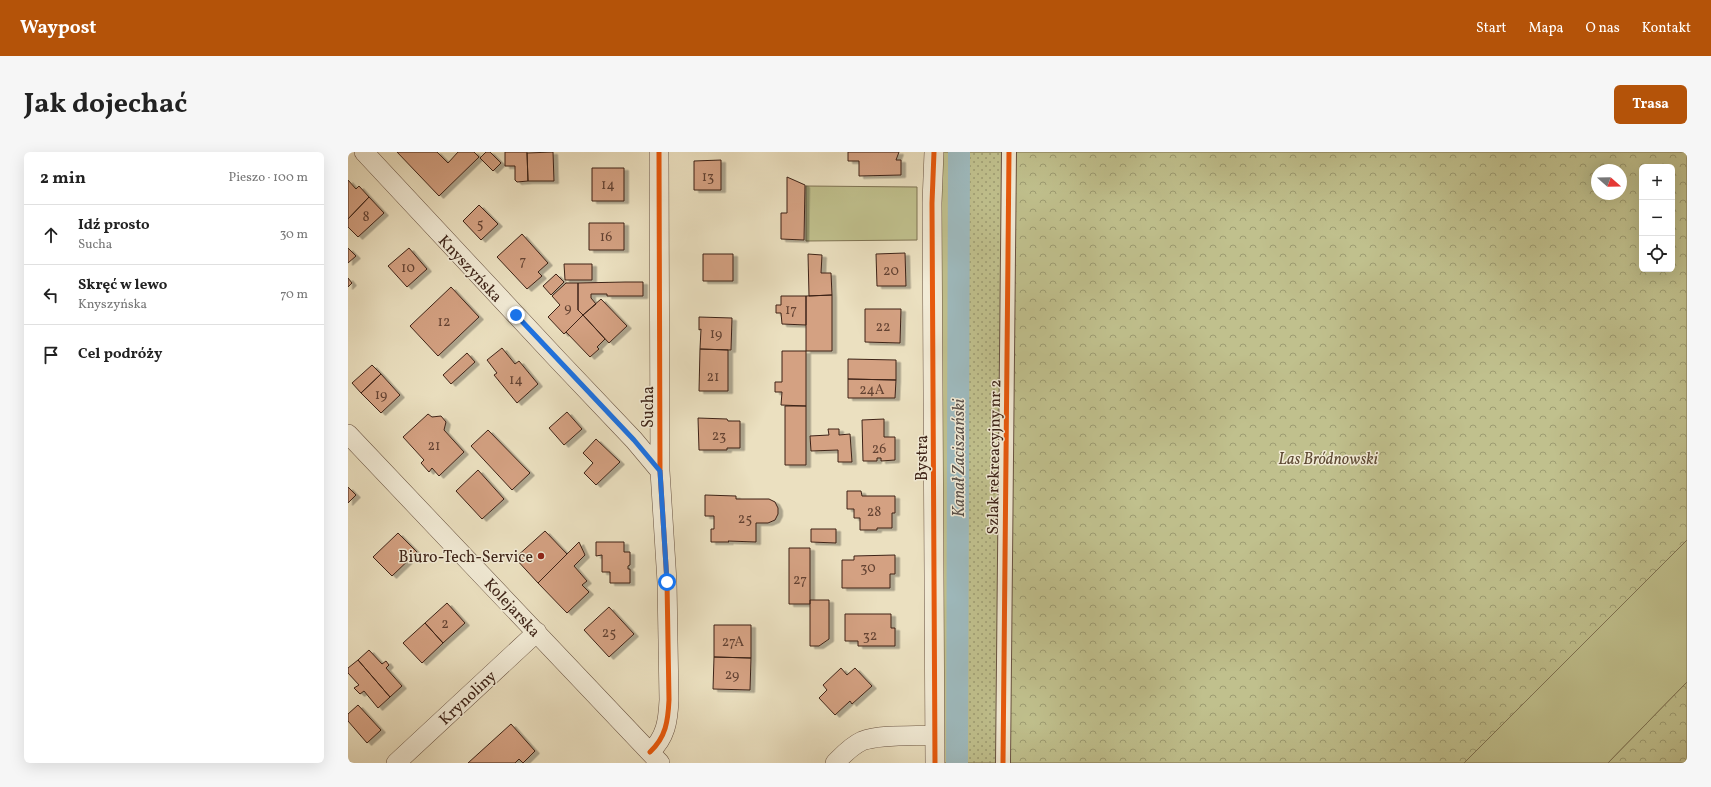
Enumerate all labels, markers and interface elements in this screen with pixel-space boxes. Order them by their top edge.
text: Waypost [20,15,96,41]
text: Start [1476,19,1506,38]
text: Mapa [1528,19,1563,38]
text: O nas [1585,19,1620,38]
text: Kontakt [1642,19,1691,38]
text: Jak dojechać [24,85,187,124]
button: Trasa [1614,85,1687,124]
north arrow [1591,164,1627,200]
map controls [1639,164,1675,272]
button: + [1639,164,1675,200]
text: 2 min [40,167,86,190]
house number: 13 [702,168,714,187]
text: Pieszo · 100 m [229,169,308,187]
house number: 14 [601,176,615,195]
button: − [1639,200,1675,236]
house number: 8 [362,208,370,227]
text: Idź prosto [78,215,150,236]
house number: 5 [477,215,483,234]
icon: ahead [40,224,62,246]
text: 30 m [280,226,308,244]
house number: 16 [600,228,612,247]
street label: Knyszyńska [432,231,507,308]
text: Sucha [78,236,112,254]
button: locate [1639,236,1675,272]
house number: 7 [520,252,527,271]
house number: 10 [401,259,415,278]
house number: 20 [883,262,899,281]
text: Skręć w lewo [78,275,167,296]
icon: left [40,284,62,306]
text: 70 m [280,286,308,304]
text: Knyszyńska [78,296,147,314]
house number: 9 [564,299,572,318]
house number: 17 [785,301,797,320]
route end [507,306,525,324]
house number: 12 [438,313,450,332]
house number: 22 [875,318,891,337]
house number: 19 [710,325,722,344]
icon: arrive [40,344,62,366]
text: Cel podróży [78,344,162,365]
house number: 21 [707,368,719,387]
house number: 14 [509,371,523,390]
street label: Szlak rekreacyjny nr 2 [983,379,1007,535]
house number: 24A [859,381,885,400]
house number: 19 [375,386,387,405]
street label: Sucha [638,386,660,428]
water label: Kanał Zaciszański [948,398,971,517]
house number: 23 [712,427,726,446]
street label: Bystra [912,435,934,481]
house number: 21 [428,437,440,456]
house number: 26 [872,440,886,459]
park label: Las Bródnowski [1278,449,1379,471]
house number: 28 [867,503,881,522]
house number: 25 [738,510,752,529]
place label: Biuro-Tech-Service [399,547,533,569]
marker: Biuro-Tech-Service [536,551,546,561]
house number: 30 [860,559,876,578]
house number: 27 [793,571,807,590]
route start [658,573,676,591]
street label: Kolejarska [478,574,545,643]
house number: 2 [441,615,449,634]
house number: 25 [602,624,616,643]
house number: 32 [863,627,877,646]
house number: 27A [722,633,744,652]
street label: Krynoliny [435,666,502,731]
house number: 29 [725,666,739,685]

